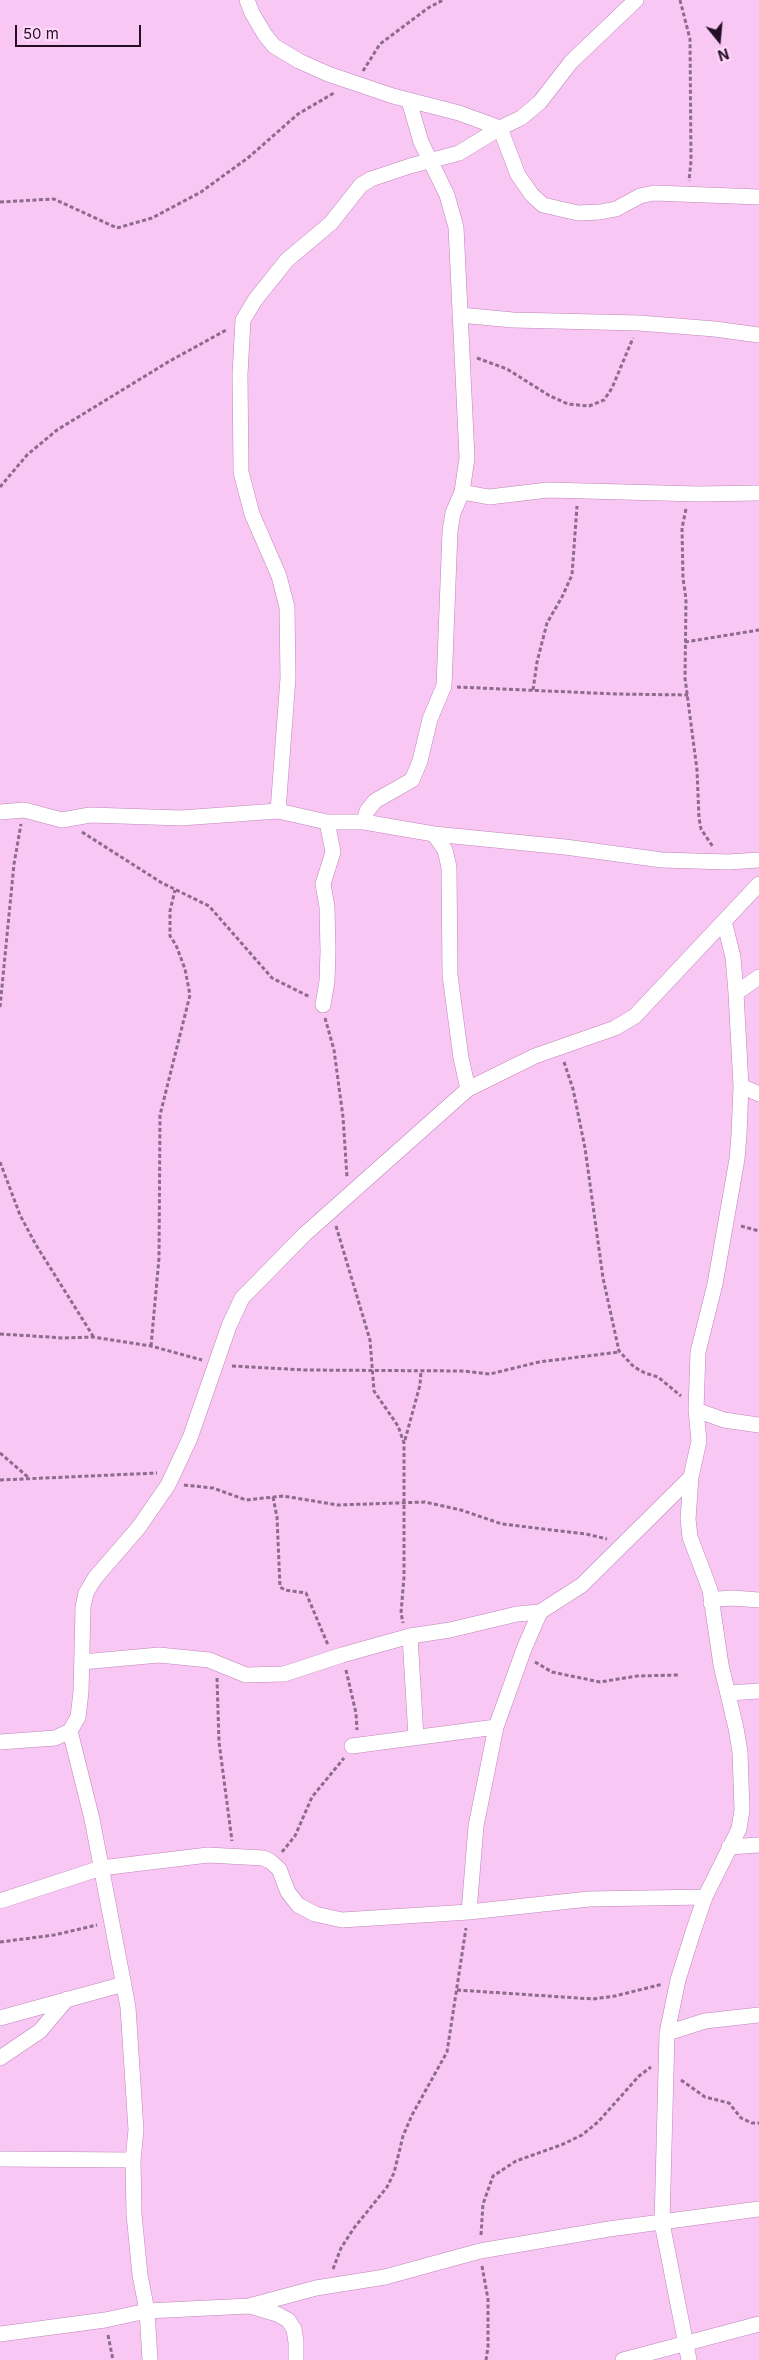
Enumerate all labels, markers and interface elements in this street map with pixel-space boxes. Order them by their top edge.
scale bar [18,15,144,47]
north arrow [694,15,744,65]
text: 50 m [23,24,59,43]
text: N [716,45,731,65]

